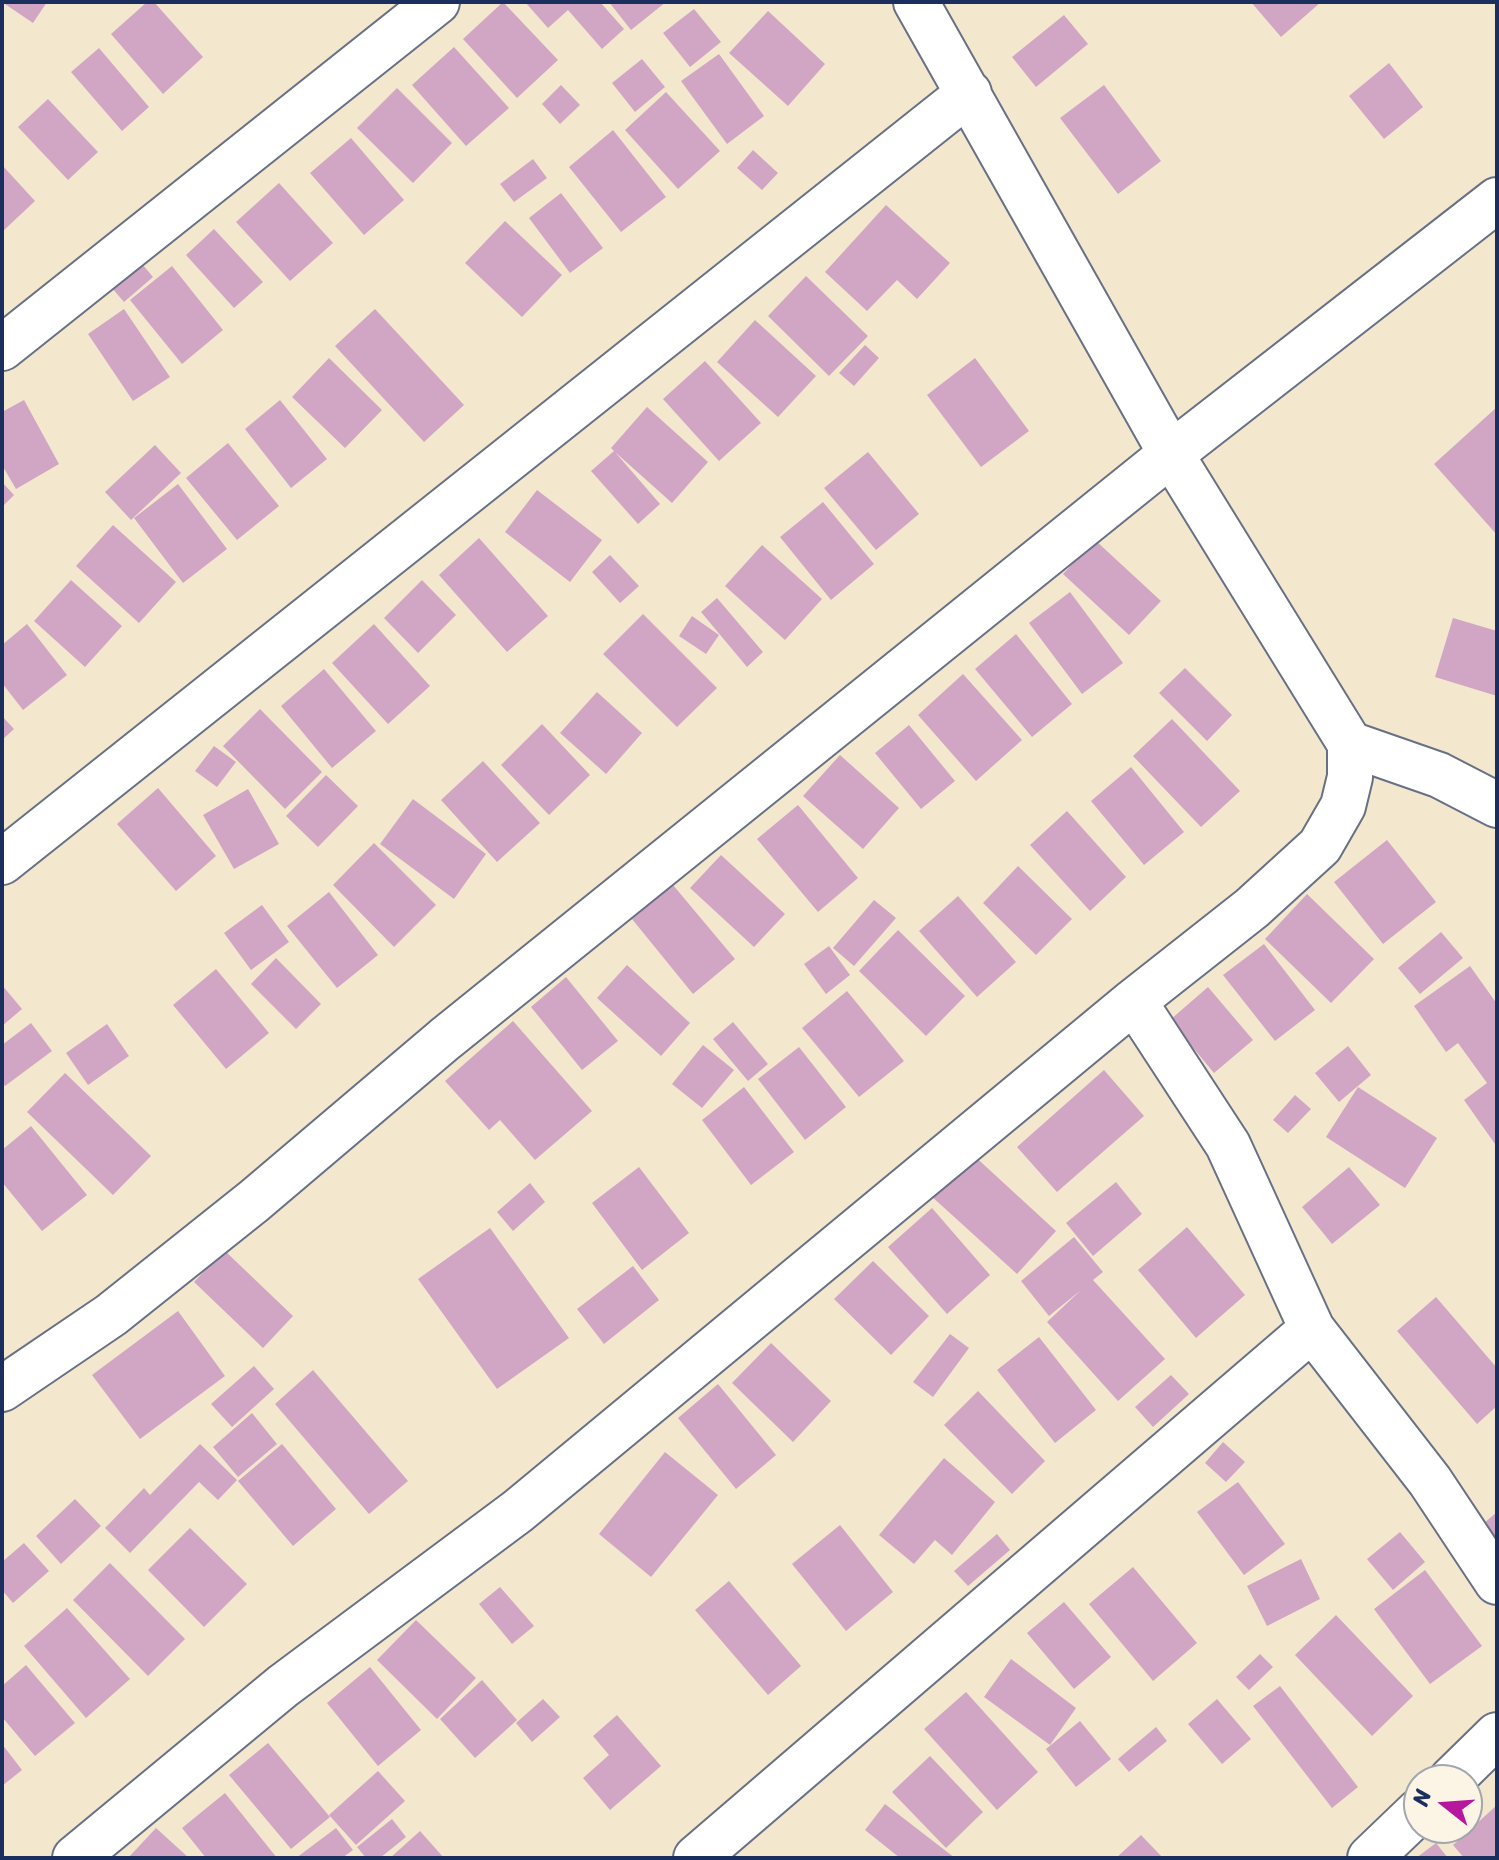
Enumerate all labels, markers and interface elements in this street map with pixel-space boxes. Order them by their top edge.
north arrow [1403,1764,1483,1844]
text: N [1401,1784,1442,1810]

